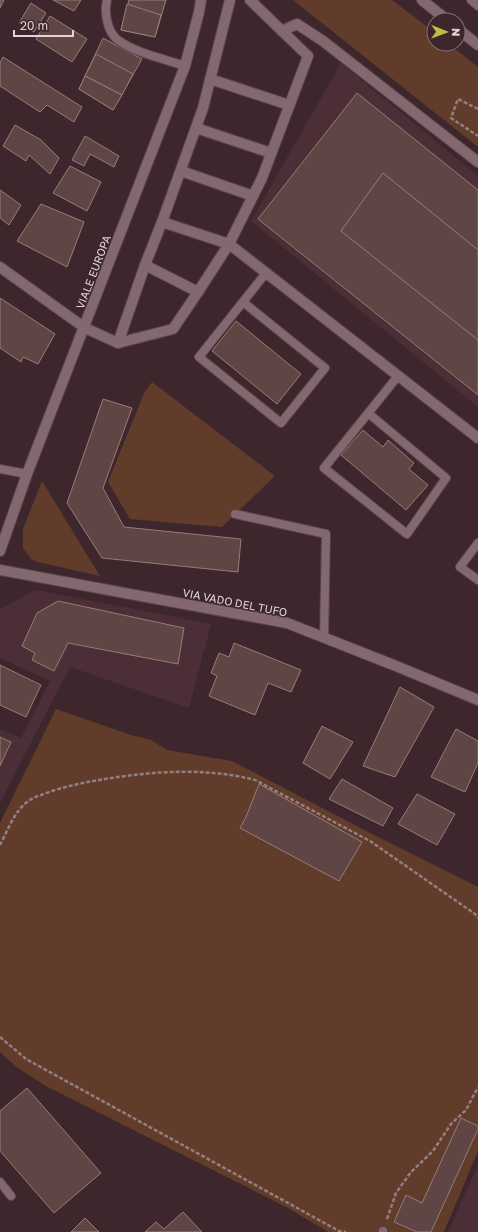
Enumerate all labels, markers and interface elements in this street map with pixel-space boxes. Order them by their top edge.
scale bar [14,12,73,38]
north arrow [426,12,466,52]
text: 20 m [20,18,48,33]
text: N [450,28,463,36]
street label: VIALE EUROPA [73,233,113,311]
street label: VIA VADO DEL TUFO [182,585,288,619]

